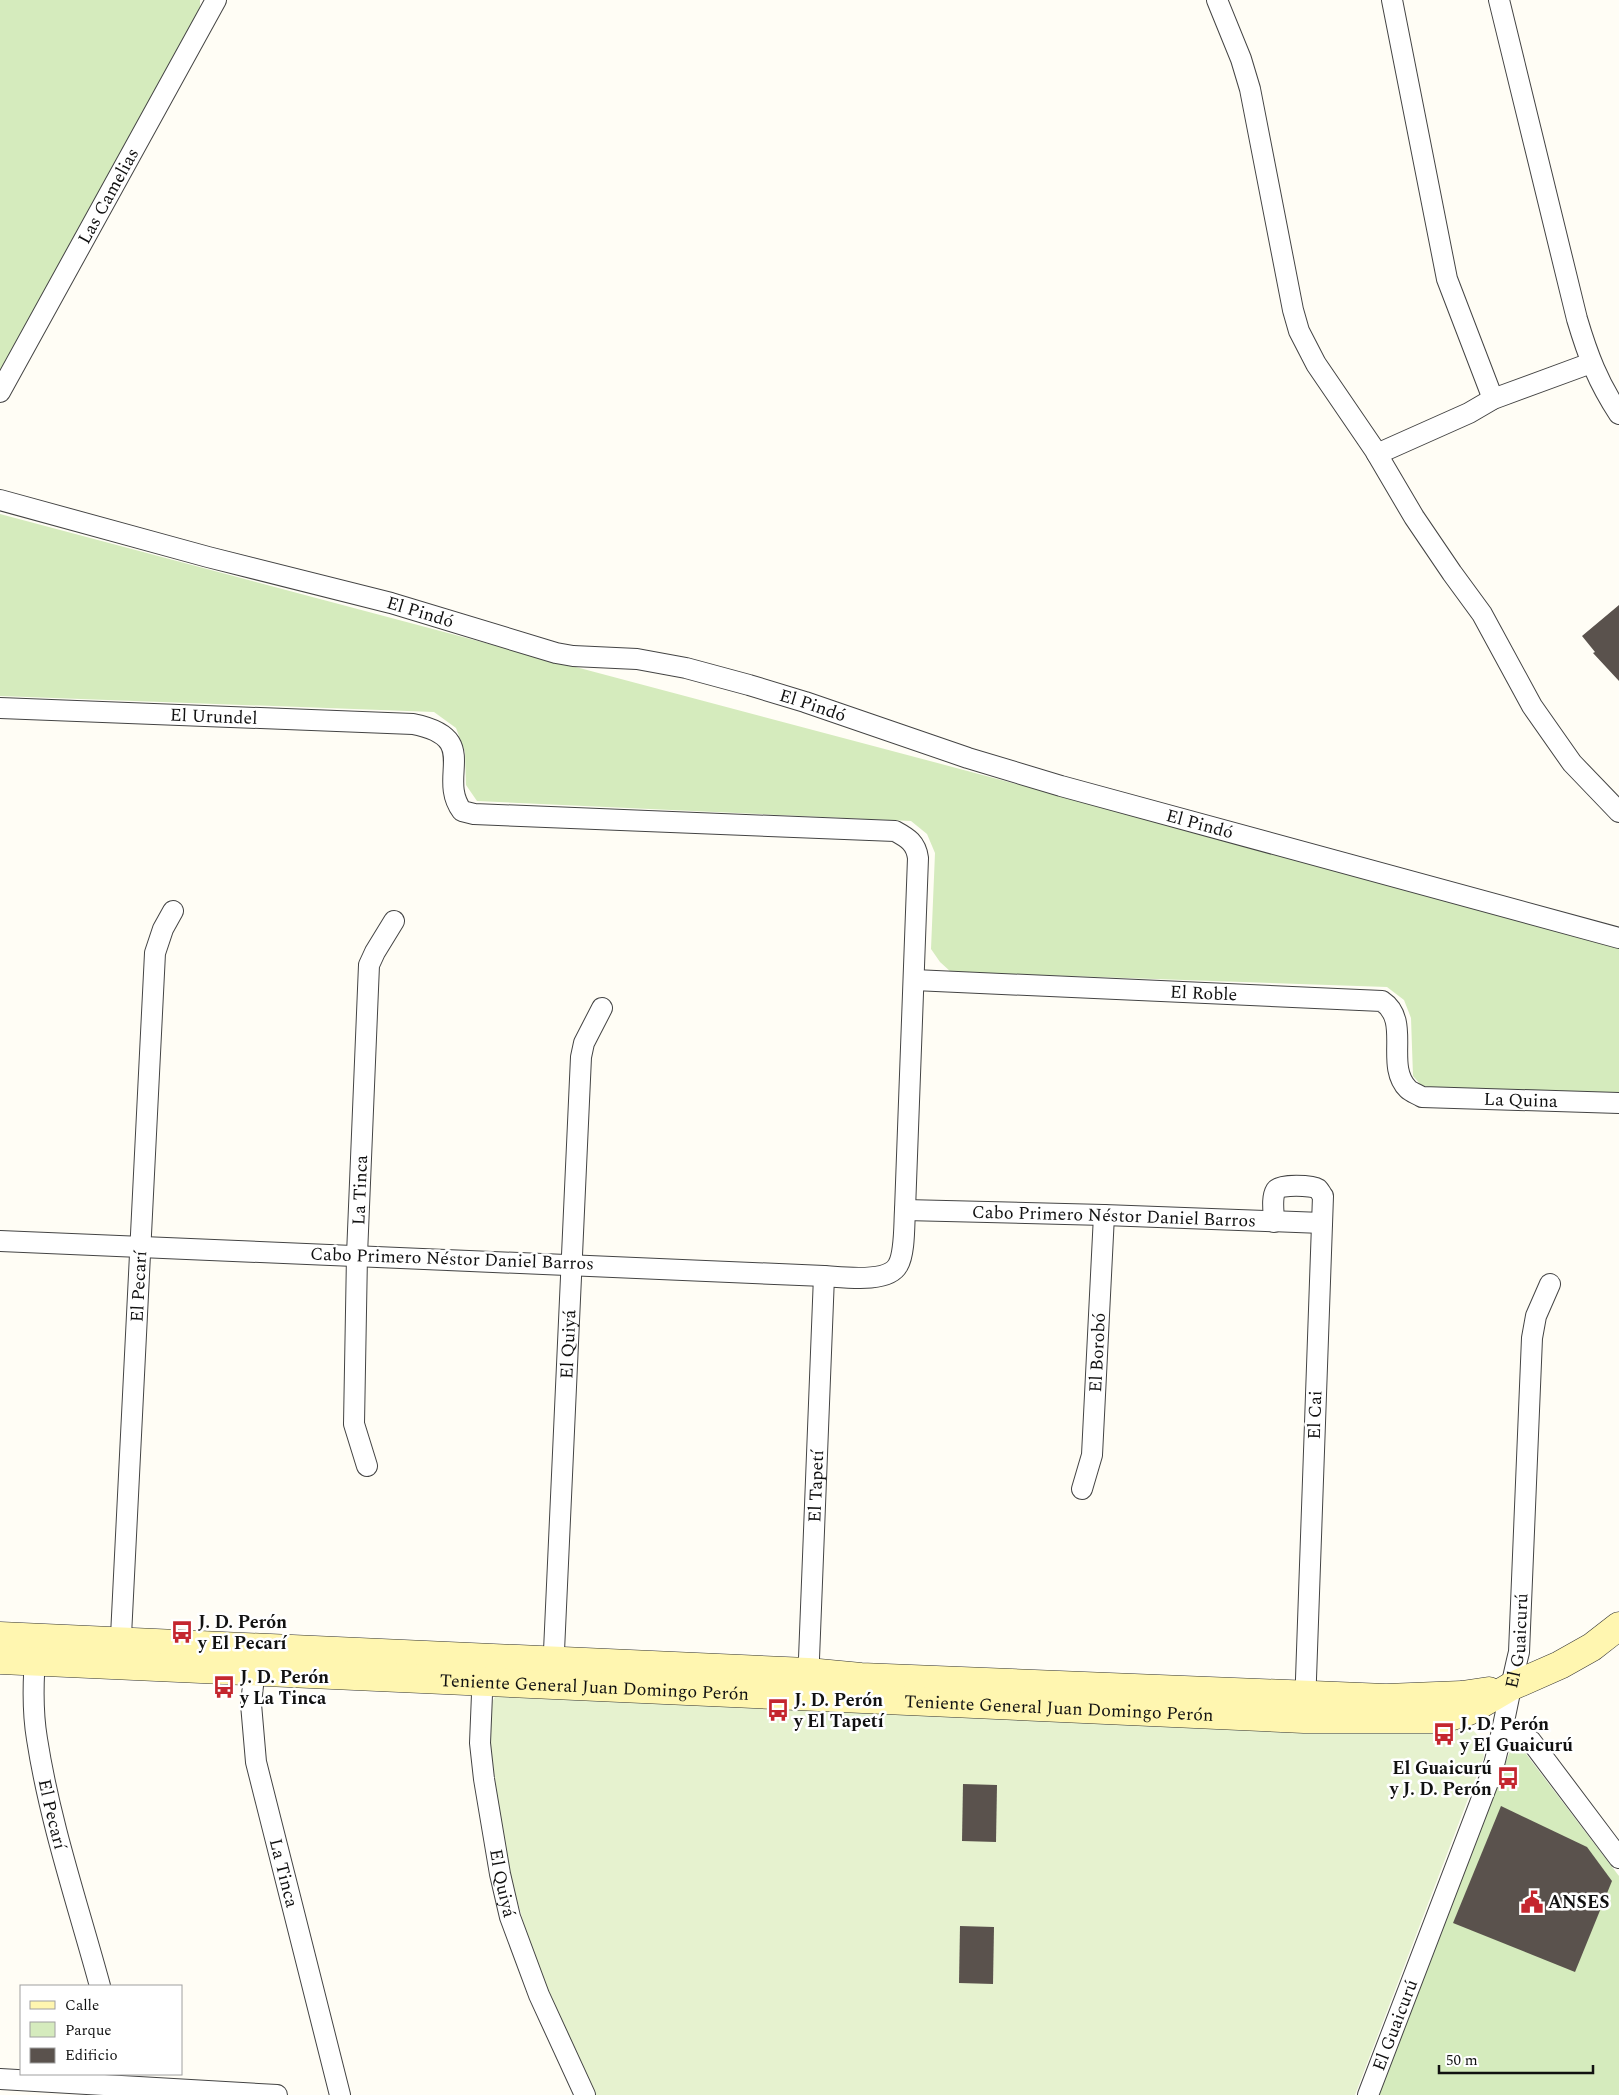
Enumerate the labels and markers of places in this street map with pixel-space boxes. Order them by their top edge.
place label: J. D. Perón y El Pecarí [197,1609,288,1657]
bus stop icon: J. D. Perón y El Pecarí [169,1619,195,1645]
place label: J. D. Perón y La Tinca [239,1664,329,1712]
bus stop icon: J. D. Perón y La Tinca [211,1674,237,1700]
place label: J. D. Perón y El Tapetí [793,1687,885,1735]
bus stop icon: J. D. Perón y El Tapetí [765,1697,791,1723]
place label: J. D. Perón y El Guaicurú [1459,1711,1573,1759]
bus stop icon: J. D. Perón y El Guaicurú [1431,1721,1457,1747]
place label: El Guaicurú y J. D. Perón [1389,1755,1492,1803]
bus stop icon: El Guaicurú y J. D. Perón [1495,1765,1521,1791]
public building icon: ANSES [1519,1889,1545,1915]
place label: ANSES [1548,1889,1609,1916]

